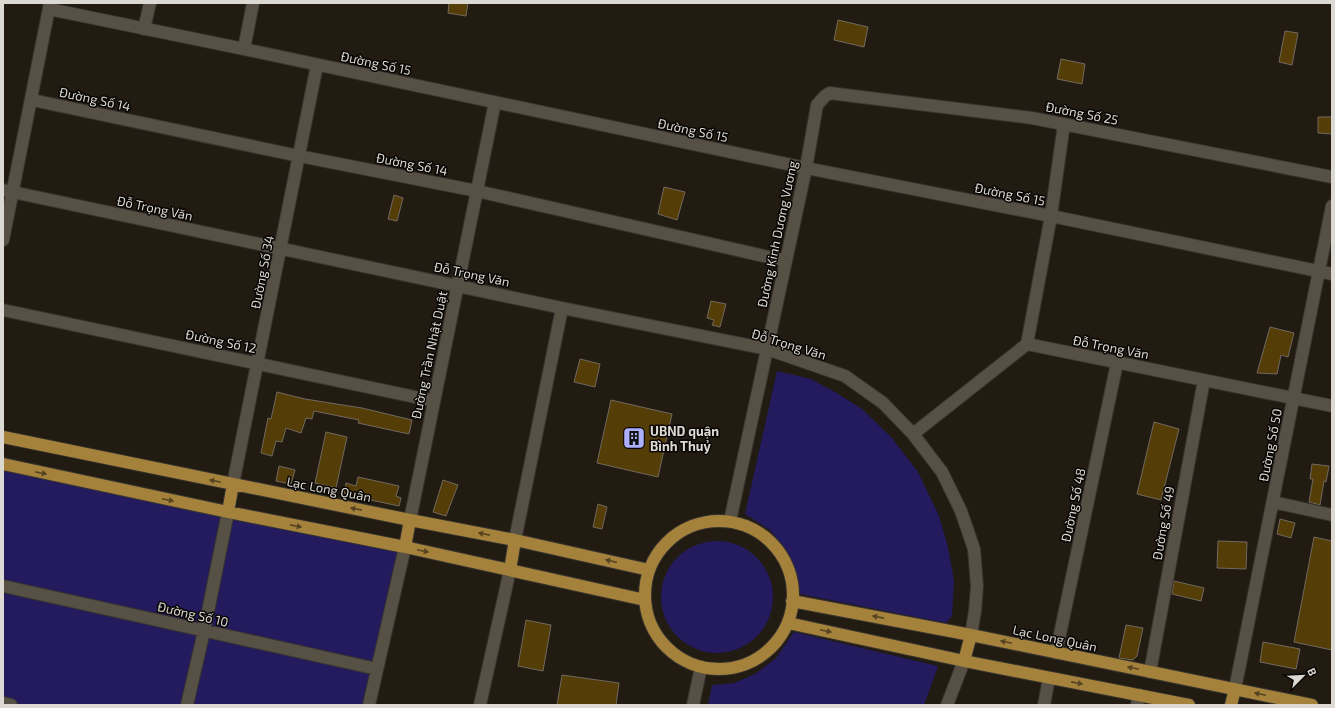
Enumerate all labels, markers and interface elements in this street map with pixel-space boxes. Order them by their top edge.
street label: Đường Số 15 [339,48,413,78]
street label: Đường Số 14 [58,84,132,114]
street label: Đường Số 25 [1044,98,1120,128]
street label: Đường Số 15 [656,115,730,145]
street label: Đường Số 14 [375,149,449,179]
street label: Đường Kinh Dương Vương [754,159,800,309]
street label: Đường Số 15 [973,179,1047,209]
street label: Đỗ Trọng Văn [116,192,194,224]
street label: Đường Số 34 [247,234,277,310]
street label: Đỗ Trọng Văn [433,258,511,290]
street label: Đường Trần Nhật Duật [408,290,450,420]
street label: Đỗ Trọng Văn [750,325,828,363]
street label: Đường Số 12 [184,326,258,356]
street label: Đỗ Trọng Văn [1072,332,1150,362]
street label: Đường Số 50 [1255,407,1285,483]
place label: UBND quận Bình Thuỷ [650,423,719,454]
building icon: UBND quận Bình Thuỷ [621,425,647,451]
street label: Đường Số 48 [1057,467,1089,543]
one-way arrow [35,470,47,476]
street label: Lạc Long Quân [285,473,373,505]
one-way arrow [209,477,221,483]
street label: Đường Số 49 [1149,485,1177,561]
one-way arrow [162,497,174,503]
one-way arrow [350,506,362,512]
one-way arrow [290,523,302,529]
one-way arrow [478,531,490,537]
one-way arrow [417,548,429,554]
one-way arrow [605,558,617,564]
street label: Đường Số 10 [156,598,230,630]
one-way arrow [872,614,884,620]
street label: Lạc Long Quân [1011,621,1099,655]
one-way arrow [820,629,832,635]
one-way arrow [999,639,1012,645]
north arrow [1283,656,1323,696]
one-way arrow [1127,665,1139,671]
text: B [1305,666,1320,678]
one-way arrow [1071,680,1083,686]
one-way arrow [1254,690,1267,696]

